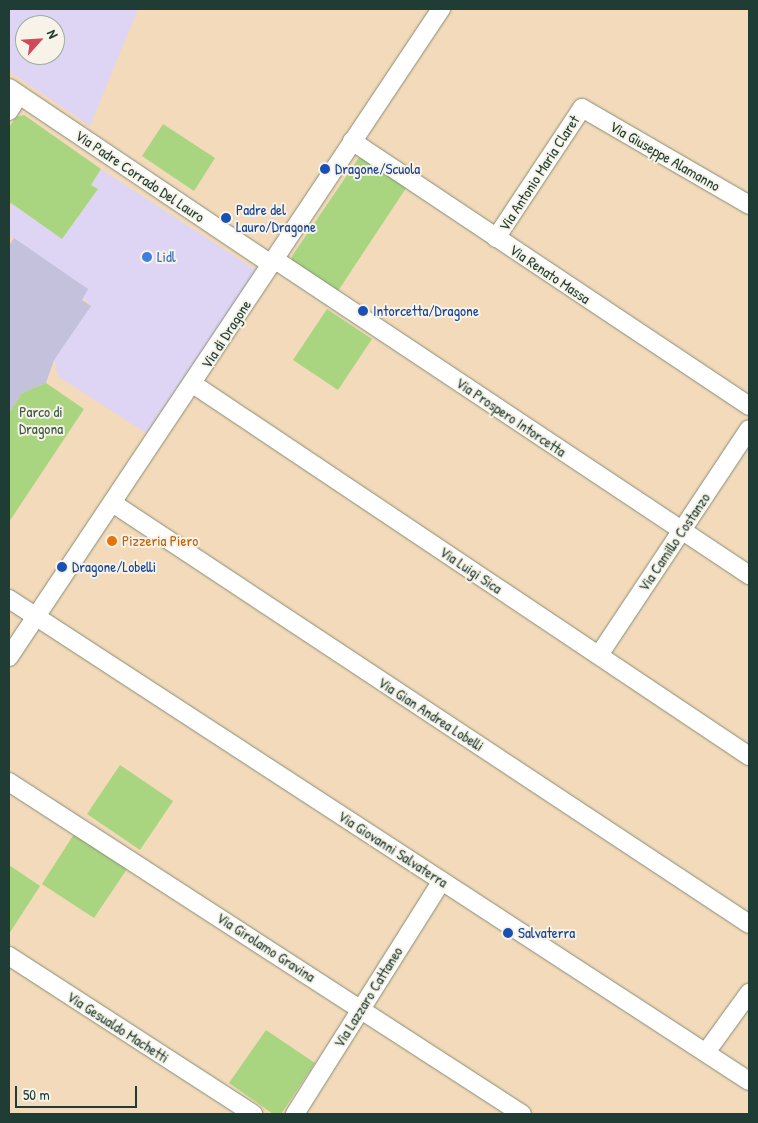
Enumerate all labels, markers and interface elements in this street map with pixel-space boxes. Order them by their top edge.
north arrow [15,15,65,65]
text: N [43,26,63,41]
street label: Via Antonio Maria Claret [495,112,583,234]
street label: Via Giuseppe Alamanno [607,117,723,195]
street label: Via Padre Corrado Del Lauro [72,126,208,226]
place label: Dragone/Scuola [335,160,420,178]
marker: Dragone/Scuola [319,163,331,175]
place label: Padre del Lauro/Dragone [236,200,316,235]
marker: Padre del Lauro/Dragone [220,212,232,224]
street label: Via Renato Massa [506,240,594,308]
place label: Lidl [157,248,176,266]
marker: Lidl [141,251,153,263]
street label: Via di Dragone [197,296,255,372]
place label: Intorcetta/Dragone [373,302,479,320]
marker: Intorcetta/Dragone [357,305,369,317]
street label: Via Prospero Intorcetta [453,374,569,460]
park label: Parco di Dragona [19,402,63,437]
street label: Via Camillo Costanzo [634,489,714,595]
place label: Pizzeria Piero [122,532,198,550]
marker: Pizzeria Piero [106,535,118,547]
street label: Via Luigi Sica [436,543,506,597]
place label: Dragone/Lobelli [72,558,156,576]
marker: Dragone/Lobelli [56,561,68,573]
street label: Via Gian Andrea Lobelli [375,673,487,755]
street label: Via Giovanni Salvaterra [335,807,451,891]
street label: Via Girolamo Gravina [213,908,319,986]
place label: Salvaterra [518,924,575,942]
marker: Salvaterra [502,927,514,939]
street label: Via Lazzaro Cattaneo [330,943,406,1051]
street label: Via Gesualdo Machetti [64,987,172,1067]
scale bar [18,1076,140,1108]
text: 50 m [23,1084,50,1105]

